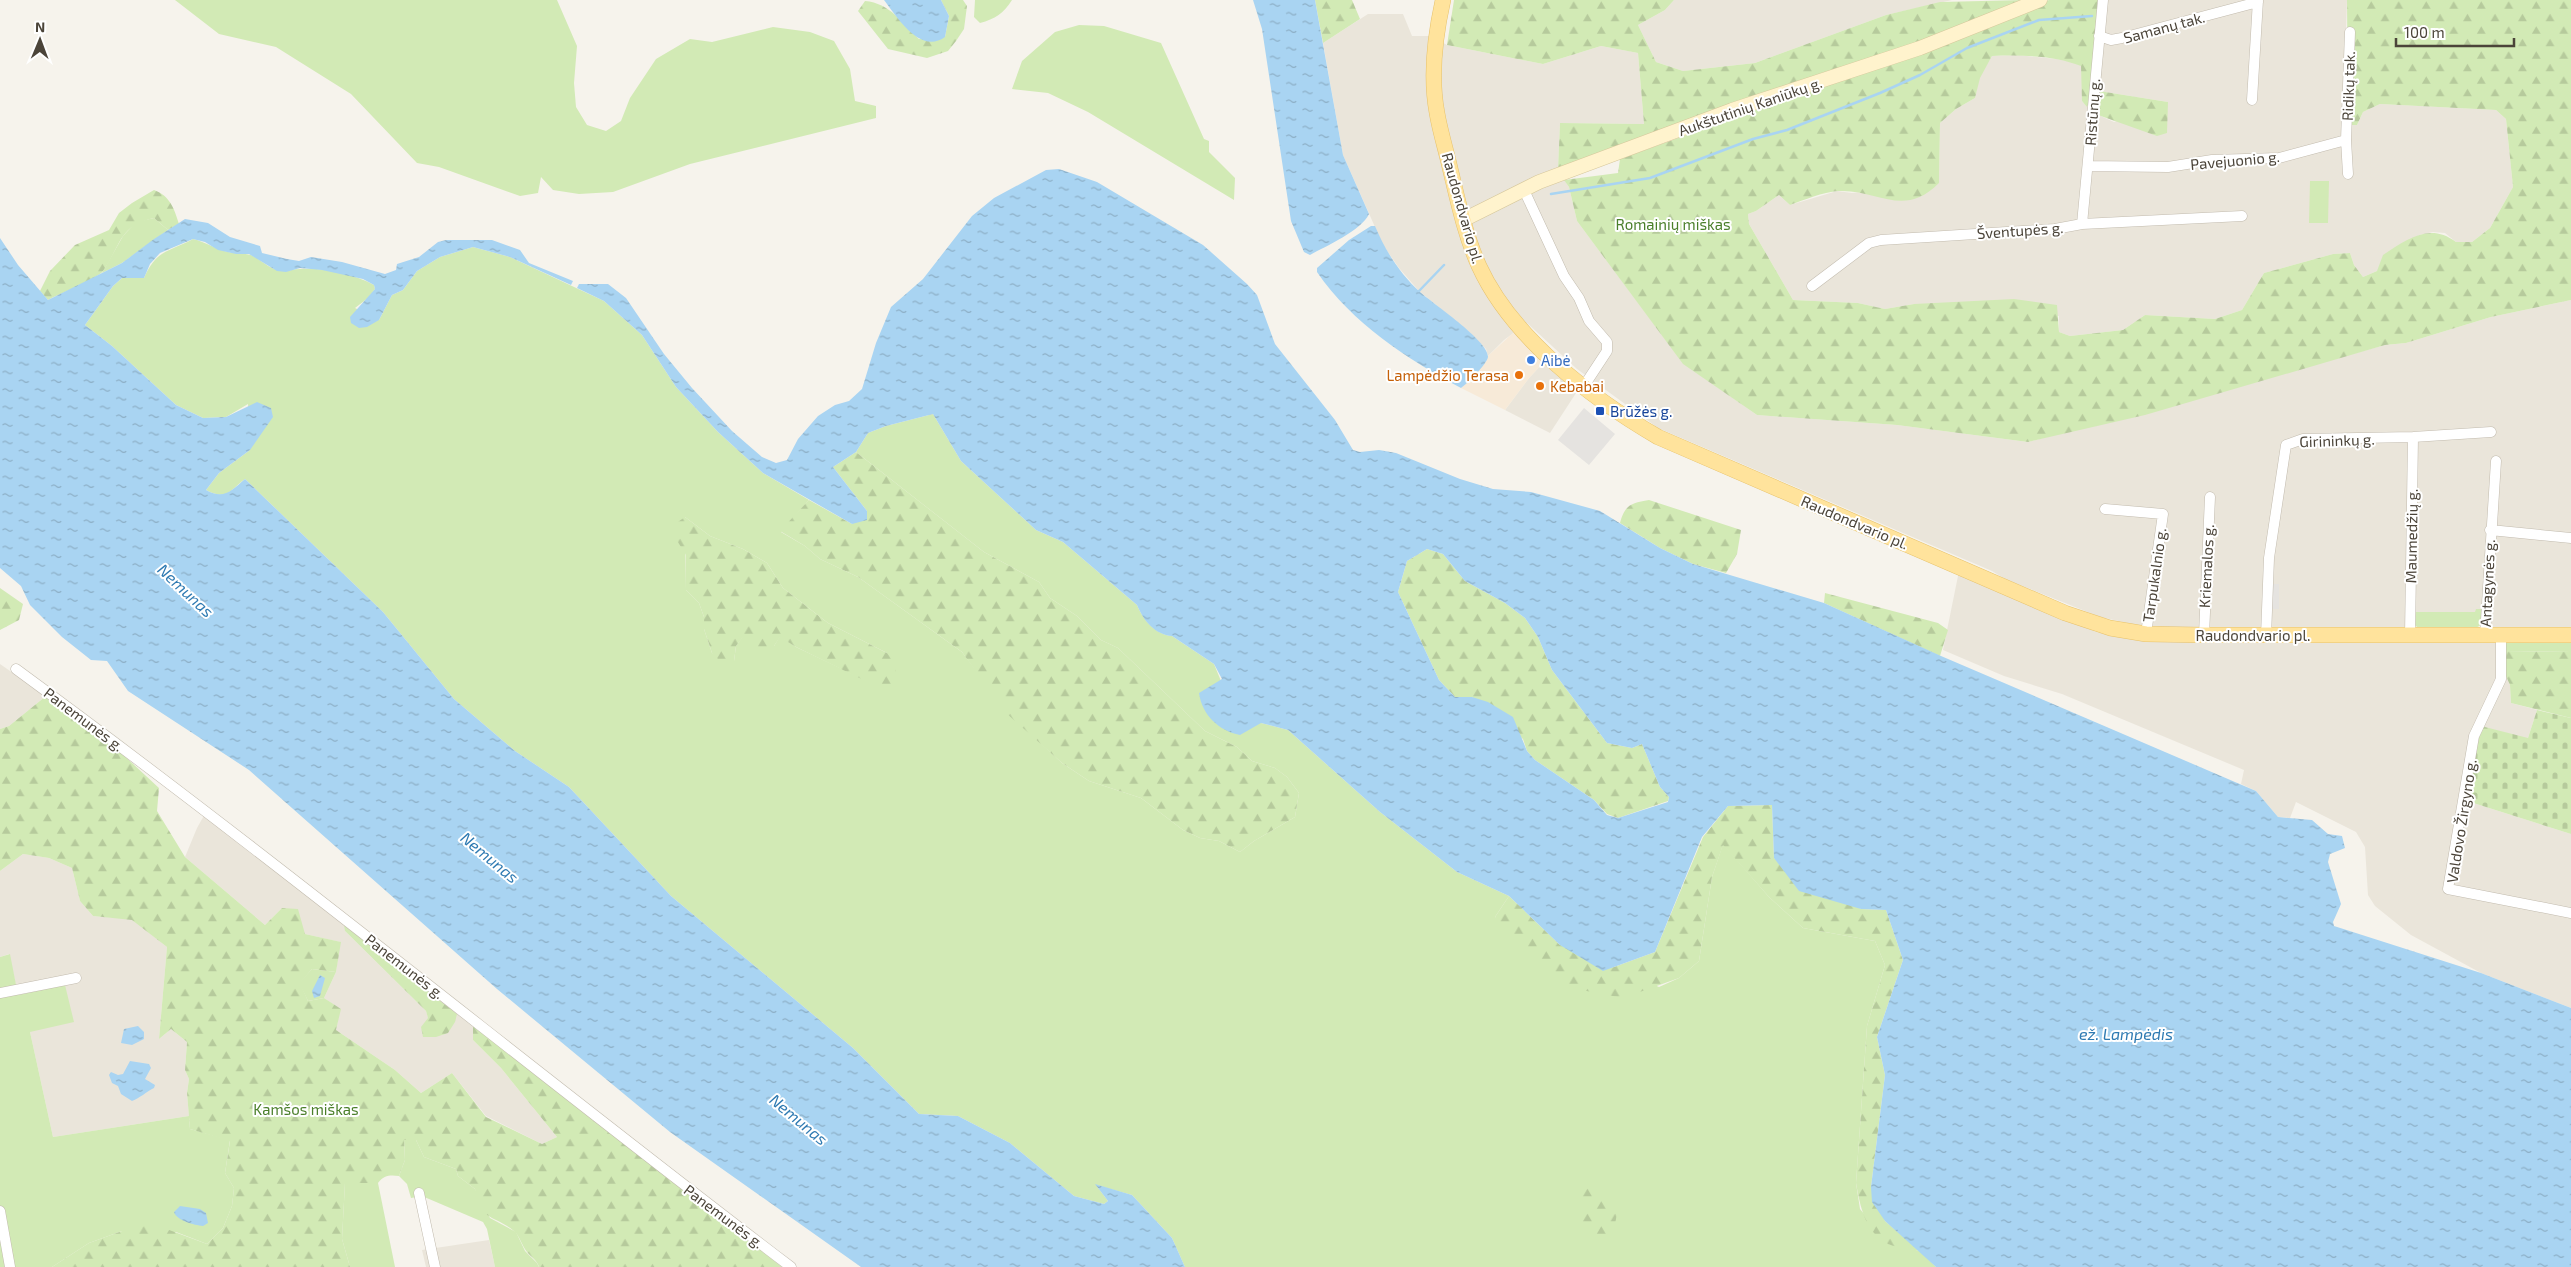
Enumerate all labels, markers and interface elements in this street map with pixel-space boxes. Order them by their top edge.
street label: Samanų tak. [2121,8,2207,46]
north arrow [15,15,65,65]
scale bar [2396,15,2514,47]
text: N [35,18,45,35]
text: 100 m [2404,23,2445,41]
street label: Ridikų tak. [2338,51,2358,121]
street label: Aukštutinių Kaniūkų g. [1676,73,1824,139]
street label: Ristūnų g. [2081,78,2103,146]
street label: Pavejuonio g. [2189,147,2281,174]
street label: Raudondvario pl. [1439,150,1487,266]
park label: Romainių miškas [1615,215,1731,233]
street label: Šventupės g. [1976,218,2064,242]
place label: Aibė [1541,351,1571,369]
marker: Aibė [1525,354,1537,366]
place label: Lampėdžio Terasa [1386,366,1509,384]
marker: Lampėdžio Terasa [1513,369,1525,381]
place label: Kebabai [1550,377,1604,395]
marker: Kebabai [1534,380,1546,392]
place label: Brūžės g. [1610,402,1672,420]
marker: Brūžės g. [1594,405,1606,417]
street label: Girininkų g. [2299,430,2375,450]
street label: Maumedžių g. [2401,488,2421,584]
street label: Raudondvario pl. [1799,491,1911,553]
street label: Kriemalos g. [2195,524,2217,608]
street label: Tarpukalnio g. [2138,527,2170,623]
street label: Antagynės g. [2476,539,2498,627]
water label: Nemunas [154,559,218,621]
street label: Raudondvario pl. [2196,626,2310,644]
street label: Panemunės g. [41,683,127,755]
street label: Valdovo Žirgyno g. [2442,758,2480,884]
water label: Nemunas [457,827,523,887]
street label: Panemunės g. [362,930,448,1002]
water label: ež. Lampėdis [2079,1024,2173,1043]
water label: Nemunas [766,1089,832,1149]
park label: Kamšos miškas [253,1100,359,1118]
street label: Panemunės g. [681,1180,767,1252]

